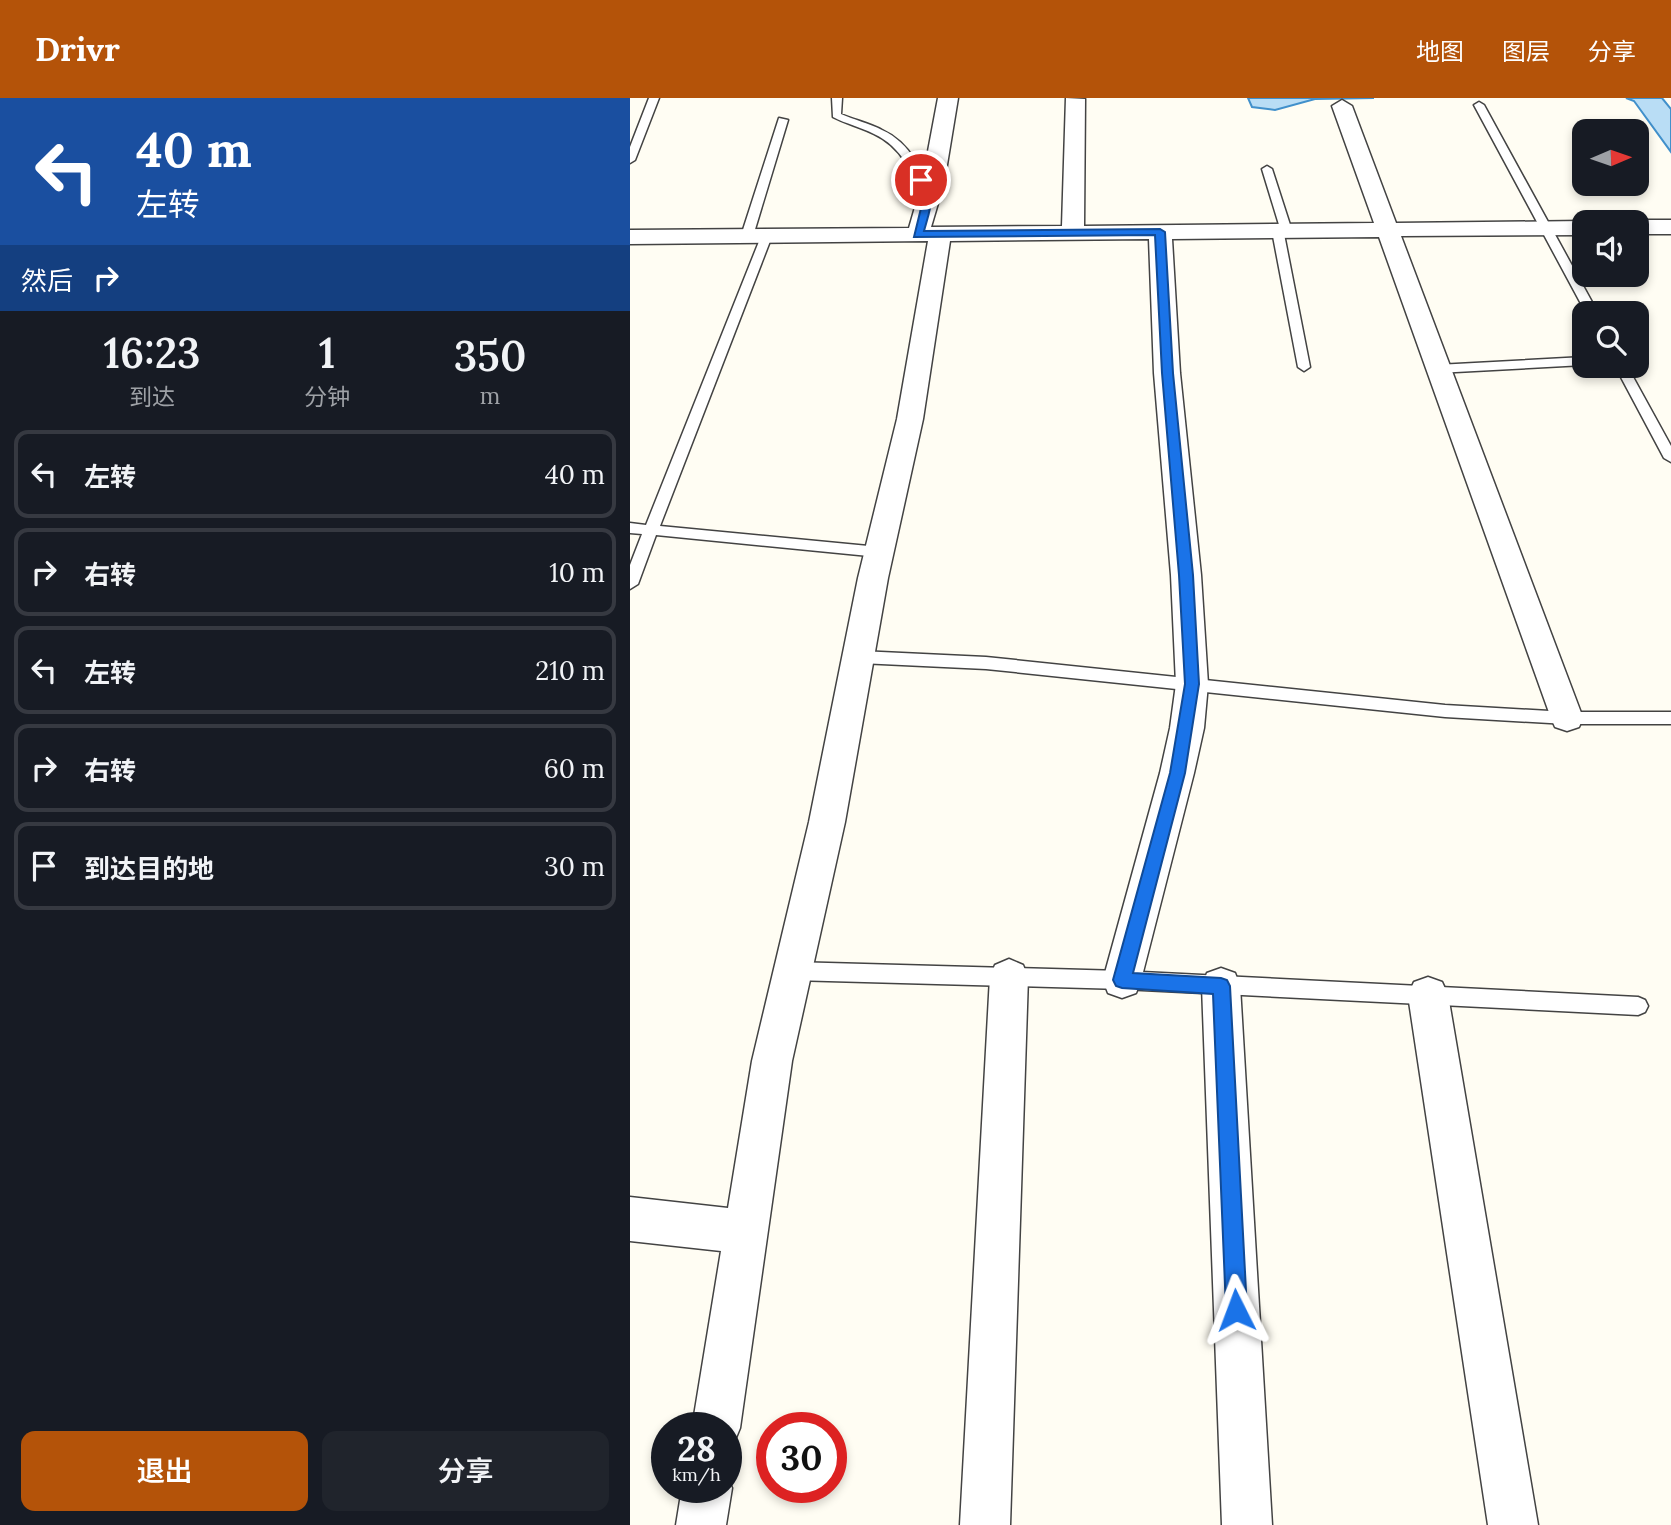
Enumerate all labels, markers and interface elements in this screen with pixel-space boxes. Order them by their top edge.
text: Drivr [35,28,120,70]
text: 地图 [1416,36,1464,67]
text: 图层 [1502,36,1550,67]
text: 分享 [1588,36,1636,67]
text: 40 m [136,118,252,180]
north arrow [1572,119,1648,196]
map controls [1572,119,1649,378]
icon: left [21,126,112,217]
pin [891,150,951,210]
icon: arrive [902,161,940,199]
text: 左转 [136,184,200,225]
button: sound [1572,210,1649,287]
icon: right [87,259,125,297]
text: 然后 [21,264,73,297]
button: search [1572,301,1649,378]
text: 16:23 [104,326,200,380]
text: 1 [319,326,335,380]
text: 350 [454,329,526,383]
text: m [480,381,500,410]
text: 到达 [129,382,175,411]
text: 分钟 [304,382,350,411]
icon: left [25,455,63,493]
text: 40 m [545,458,605,491]
text: 左转 [84,460,136,493]
icon: right [25,553,63,591]
text: 10 m [549,556,605,589]
text: 右转 [84,558,136,591]
icon: left [25,651,63,689]
text: 210 m [535,654,605,687]
text: 左转 [84,656,136,689]
icon: right [25,749,63,787]
text: 60 m [544,752,605,785]
text: 右转 [84,754,136,787]
icon: arrive [25,847,63,885]
text: 30 m [544,850,605,883]
text: 到达目的地 [84,852,214,885]
position arrow [1199,1273,1273,1347]
speed limit sign: 30 [756,1412,847,1503]
text: 28 [677,1426,716,1471]
button: 退出 [21,1431,308,1511]
button: 分享 [322,1431,609,1511]
text: km/h [672,1463,721,1486]

